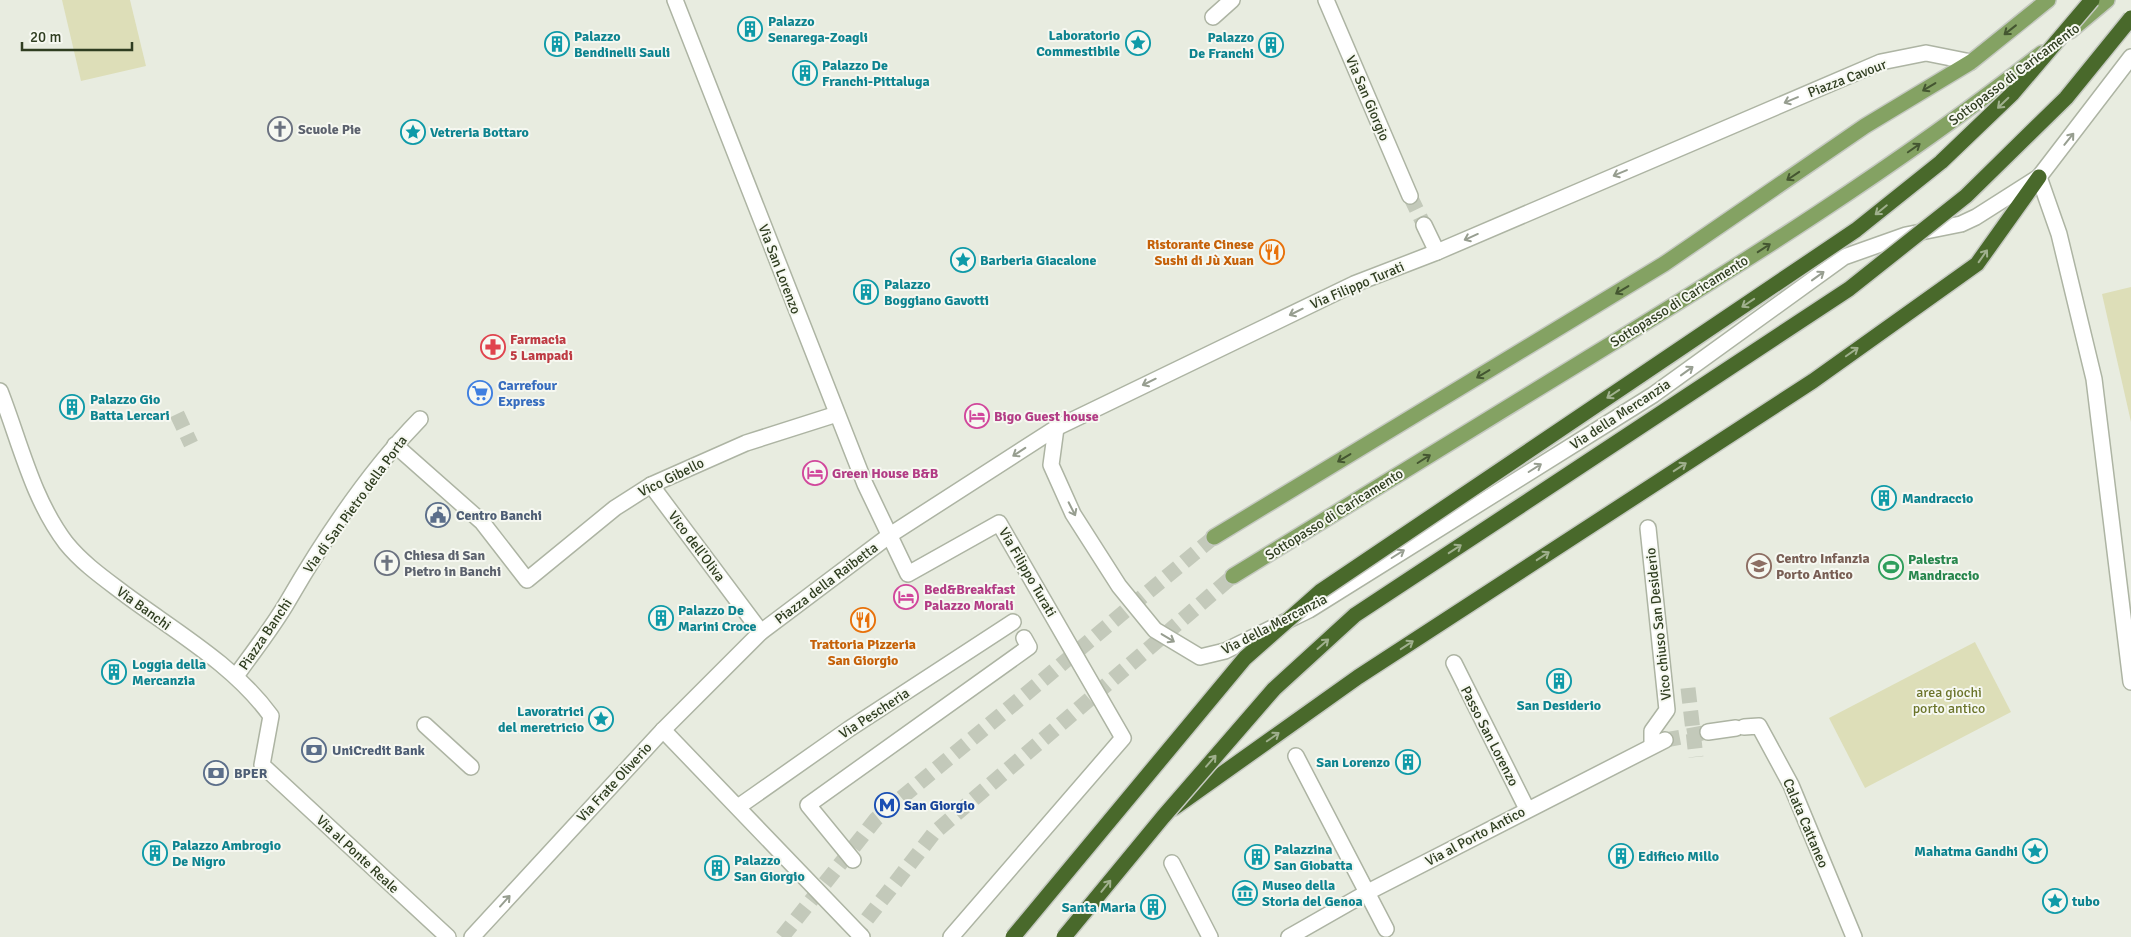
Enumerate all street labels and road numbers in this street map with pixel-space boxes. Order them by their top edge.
street label: Sottopasso di Caricamento [1946,20,2083,129]
street label: Via San Giorgio [1342,53,1393,143]
street label: Piazza Cavour [1805,55,1890,101]
street label: Via San Lorenzo [755,222,804,316]
street label: Sottopasso di Caricamento [1607,252,1751,351]
street label: Via Filippo Turati [1308,258,1407,313]
street label: Via della Mercanzia [1567,376,1674,453]
street label: Via di San Pietro della Porta [300,432,411,576]
street label: Vico Gibello [636,454,707,501]
street label: Sottopasso di Caricamento [1262,465,1406,564]
street label: Vico dell'Oliva [665,508,729,585]
street label: Via Filippo Turati [995,525,1060,620]
street label: Piazza della Raibetta [771,539,881,628]
street label: Vico chiuso San Desiderio [1642,547,1675,701]
street label: Via Banchi [113,583,174,634]
street label: Via della Mercanzia [1219,590,1330,658]
street label: Piazza Banchi [235,595,296,673]
street label: Passo San Lorenzo [1457,683,1522,789]
street label: Via Pescheria [836,684,913,742]
street label: Via Frate Oliverio [573,739,656,826]
street label: Calata Cattaneo [1779,776,1832,871]
street label: Via al Porto Antico [1422,803,1528,870]
street label: Via al Ponte Reale [313,812,403,897]

